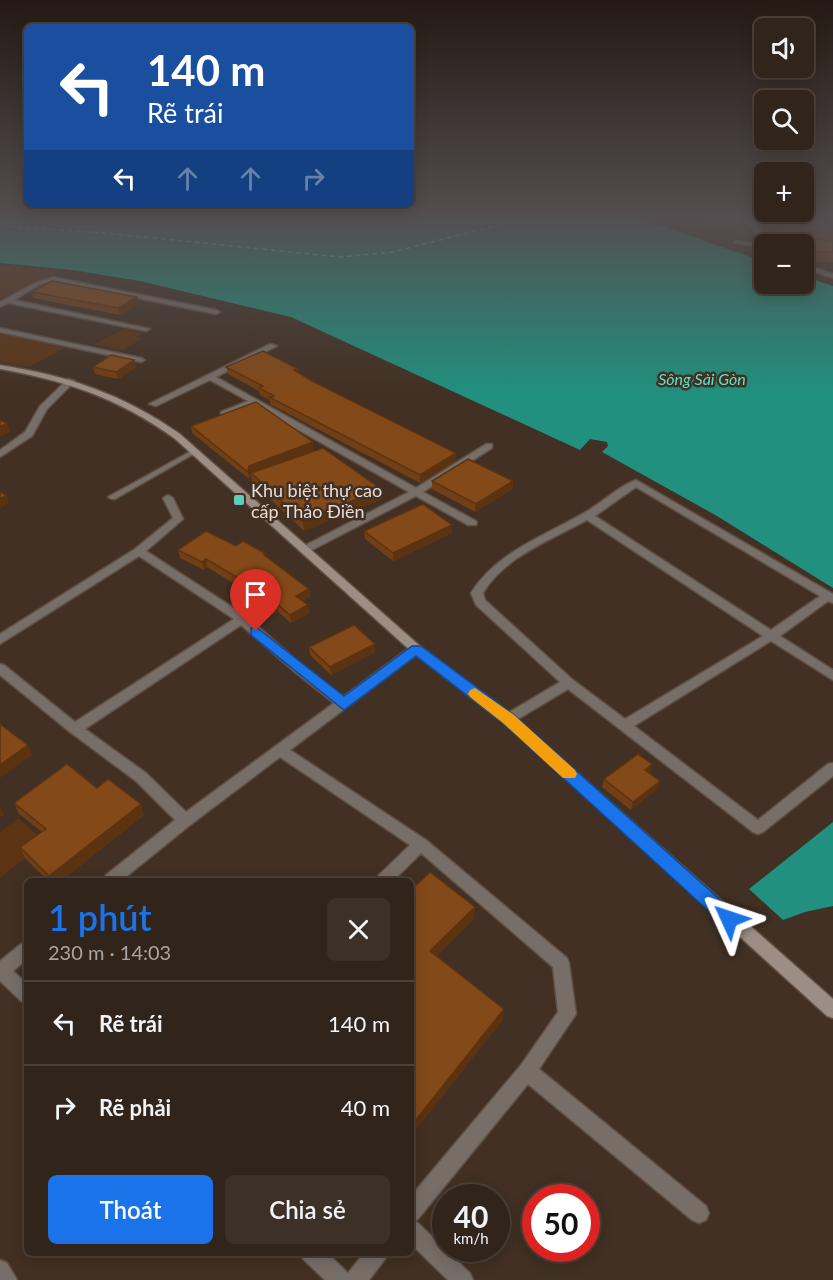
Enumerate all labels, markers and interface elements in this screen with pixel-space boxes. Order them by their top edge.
map controls [754,18,814,294]
button: sound [754,18,814,78]
text: 140 m [147,45,265,95]
icon: left [48,48,126,126]
button: search [754,90,814,150]
text: Rẽ trái [147,96,223,129]
icon: left [108,162,141,195]
icon: ahead [171,162,204,195]
icon: ahead [234,162,267,195]
icon: right [297,162,330,195]
button: + [754,162,814,222]
button: − [754,234,814,294]
water label: Sông Sài Gòn [658,369,746,388]
place label: Khu biệt thự cao cấp Thảo Điền [251,479,382,522]
marker: Khu biệt thự cao cấp Thảo Điền [232,493,246,507]
pin [230,569,281,631]
icon: arrive [239,578,272,611]
position arrow [697,887,761,951]
text: 1 phút [48,895,152,939]
button: close [327,898,390,961]
text: 230 m · 14:03 [48,940,171,964]
icon: left [48,1007,81,1040]
text: Rẽ trái [99,1010,163,1037]
text: 140 m [328,1010,390,1037]
icon: right [48,1091,81,1124]
text: Rẽ phải [99,1094,171,1121]
text: 40 m [341,1094,390,1121]
button: Thoát [48,1175,213,1244]
button: Chia sẻ [225,1175,390,1244]
speed limit sign: 50 [522,1184,600,1262]
text: 40 [454,1198,488,1234]
text: km/h [453,1229,489,1247]

